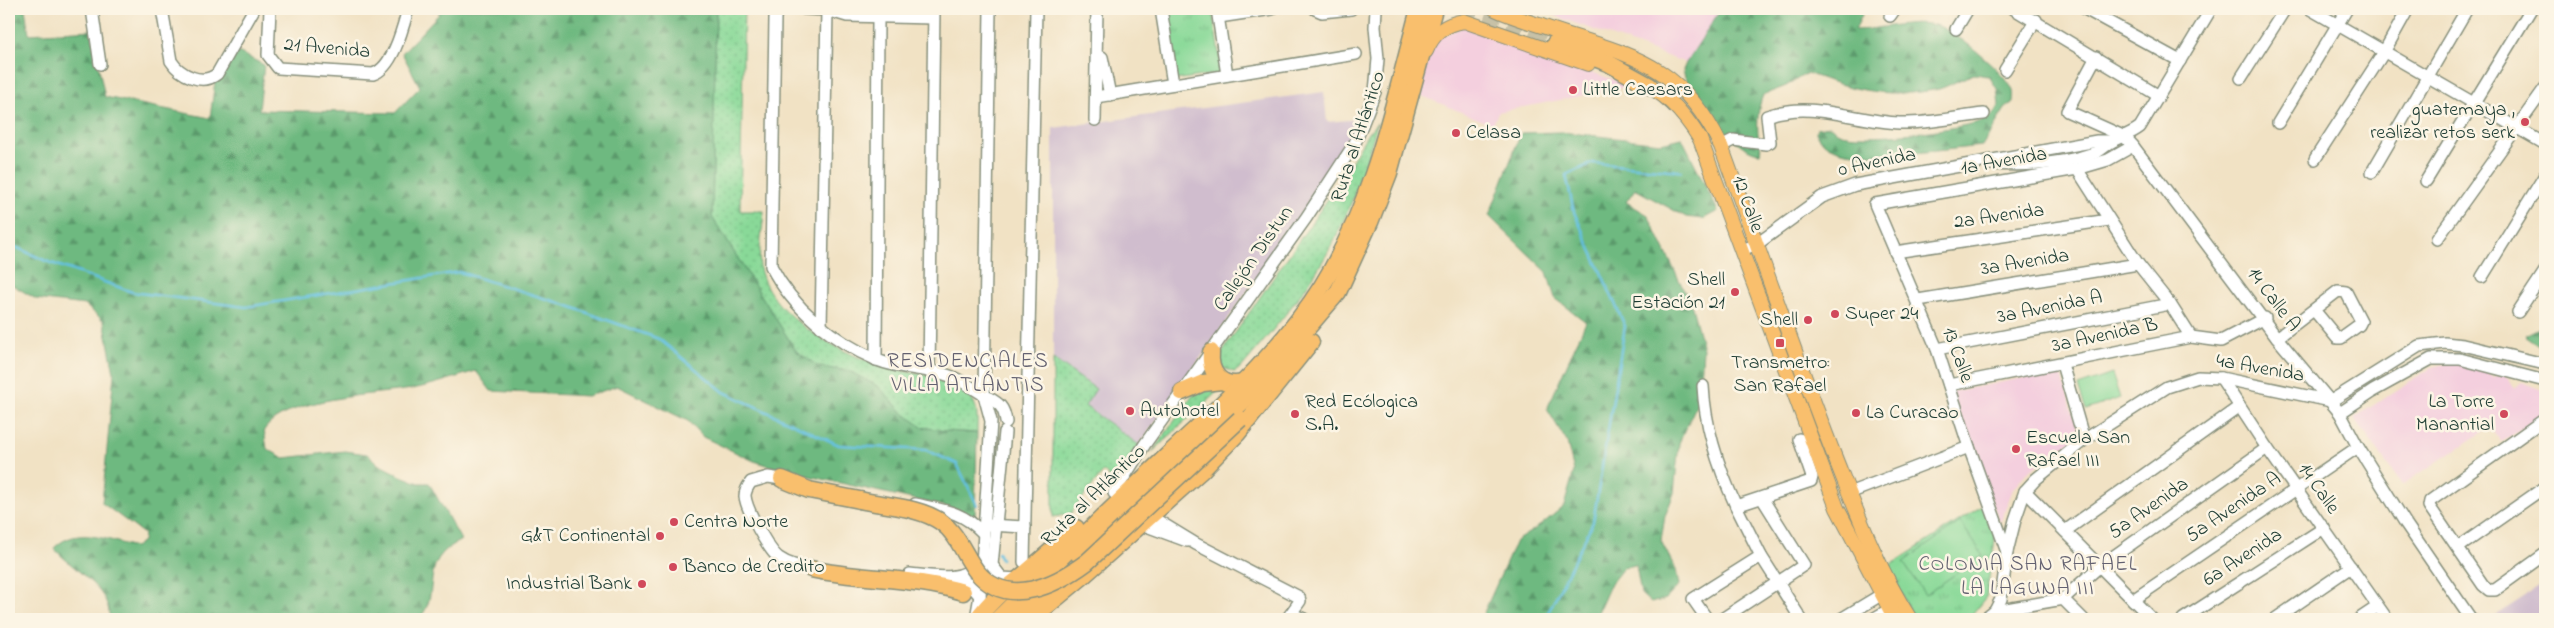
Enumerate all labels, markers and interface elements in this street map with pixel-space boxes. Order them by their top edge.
street label: 21 Avenida [283,31,371,67]
street label: Ruta al Atlántico [1324,68,1394,206]
place label: Little Caesars [1583,76,1693,105]
marker: Little Caesars [1567,84,1579,96]
place label: guatemaya , realizar retos serk [2370,96,2515,148]
marker: guatemaya , realizar retos serk [2519,116,2531,128]
place label: Celasa [1466,119,1521,148]
marker: Celasa [1450,127,1462,139]
street label: 1a Avenida [1959,140,2049,184]
street label: 0 Avenida [1835,141,1919,185]
street label: 12 Calle [1723,171,1771,237]
street label: 2a Avenida [1952,196,2046,238]
street label: Callejón Distun [1207,200,1301,318]
street label: 3a Avenida [1979,242,2071,284]
street label: 14 Calle A [2239,262,2307,338]
place label: Shell Estación 21 [1631,266,1725,318]
street label: 3a Avenida A [1995,284,2105,332]
marker: Shell Estación 21 [1729,286,1741,298]
place label: Super 24 [1845,300,1918,329]
place label: Shell [1760,306,1798,335]
marker: Super 24 [1829,308,1841,320]
street label: 3a Avenida B [2049,311,2161,361]
marker: Shell [1802,314,1814,326]
street label: 13 Calle [1934,323,1980,387]
marker: Transmetro: San Rafael [1774,337,1786,349]
district label: RESIDENCIALES VILLA ATLÁNTIS [887,347,1049,401]
street label: 4a Avenida [2214,347,2306,391]
place label: Transmetro: San Rafael [1731,349,1829,401]
place label: Red Ecólogica S.A. [1305,388,1418,440]
place label: La Torre Manantial [2416,388,2494,440]
place label: Autohotel [1140,397,1219,426]
place label: La Curacao [1866,399,1959,428]
marker: Autohotel [1124,405,1136,417]
marker: La Curacao [1850,407,1862,419]
marker: Red Ecólogica S.A. [1289,408,1301,420]
marker: La Torre Manantial [2498,408,2510,420]
place label: Escuela San Rafael III [2026,424,2130,476]
street label: Ruta al Atlántico [1035,438,1153,554]
marker: Escuela San Rafael III [2010,443,2022,455]
street label: 14 Calle [2290,457,2346,521]
street label: 5a Avenida A [2180,465,2288,551]
street label: 5a Avenida [2103,471,2195,547]
place label: Centra Norte [684,508,788,537]
marker: Centra Norte [668,516,680,528]
street label: 6a Avenida [2197,521,2289,595]
place label: G&T Continental [521,522,650,551]
marker: G&T Continental [654,530,666,542]
district label: COLONIA SAN RAFAEL LA LAGUNA III [1919,550,2138,604]
place label: Banco de Credito [682,553,825,582]
marker: Banco de Credito [667,561,679,573]
place label: Industrial Bank [506,570,632,599]
marker: Industrial Bank [636,578,648,590]

